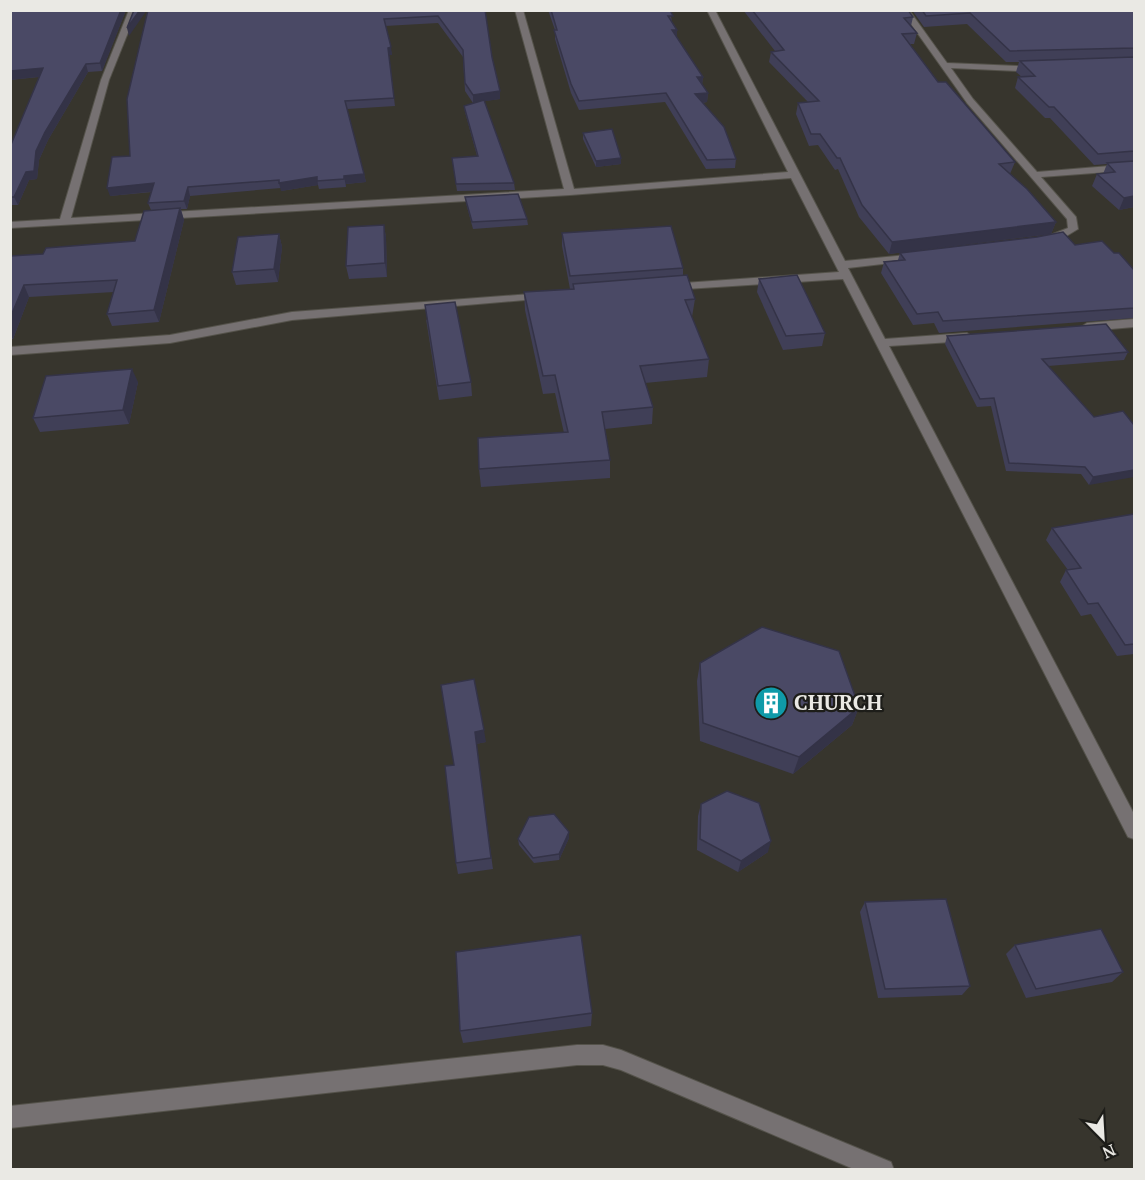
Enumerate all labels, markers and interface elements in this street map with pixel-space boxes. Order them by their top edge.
building icon: CHURCH [753,685,789,721]
place label: CHURCH [794,688,883,716]
north arrow [1073,1108,1133,1168]
text: N [1099,1139,1119,1164]

